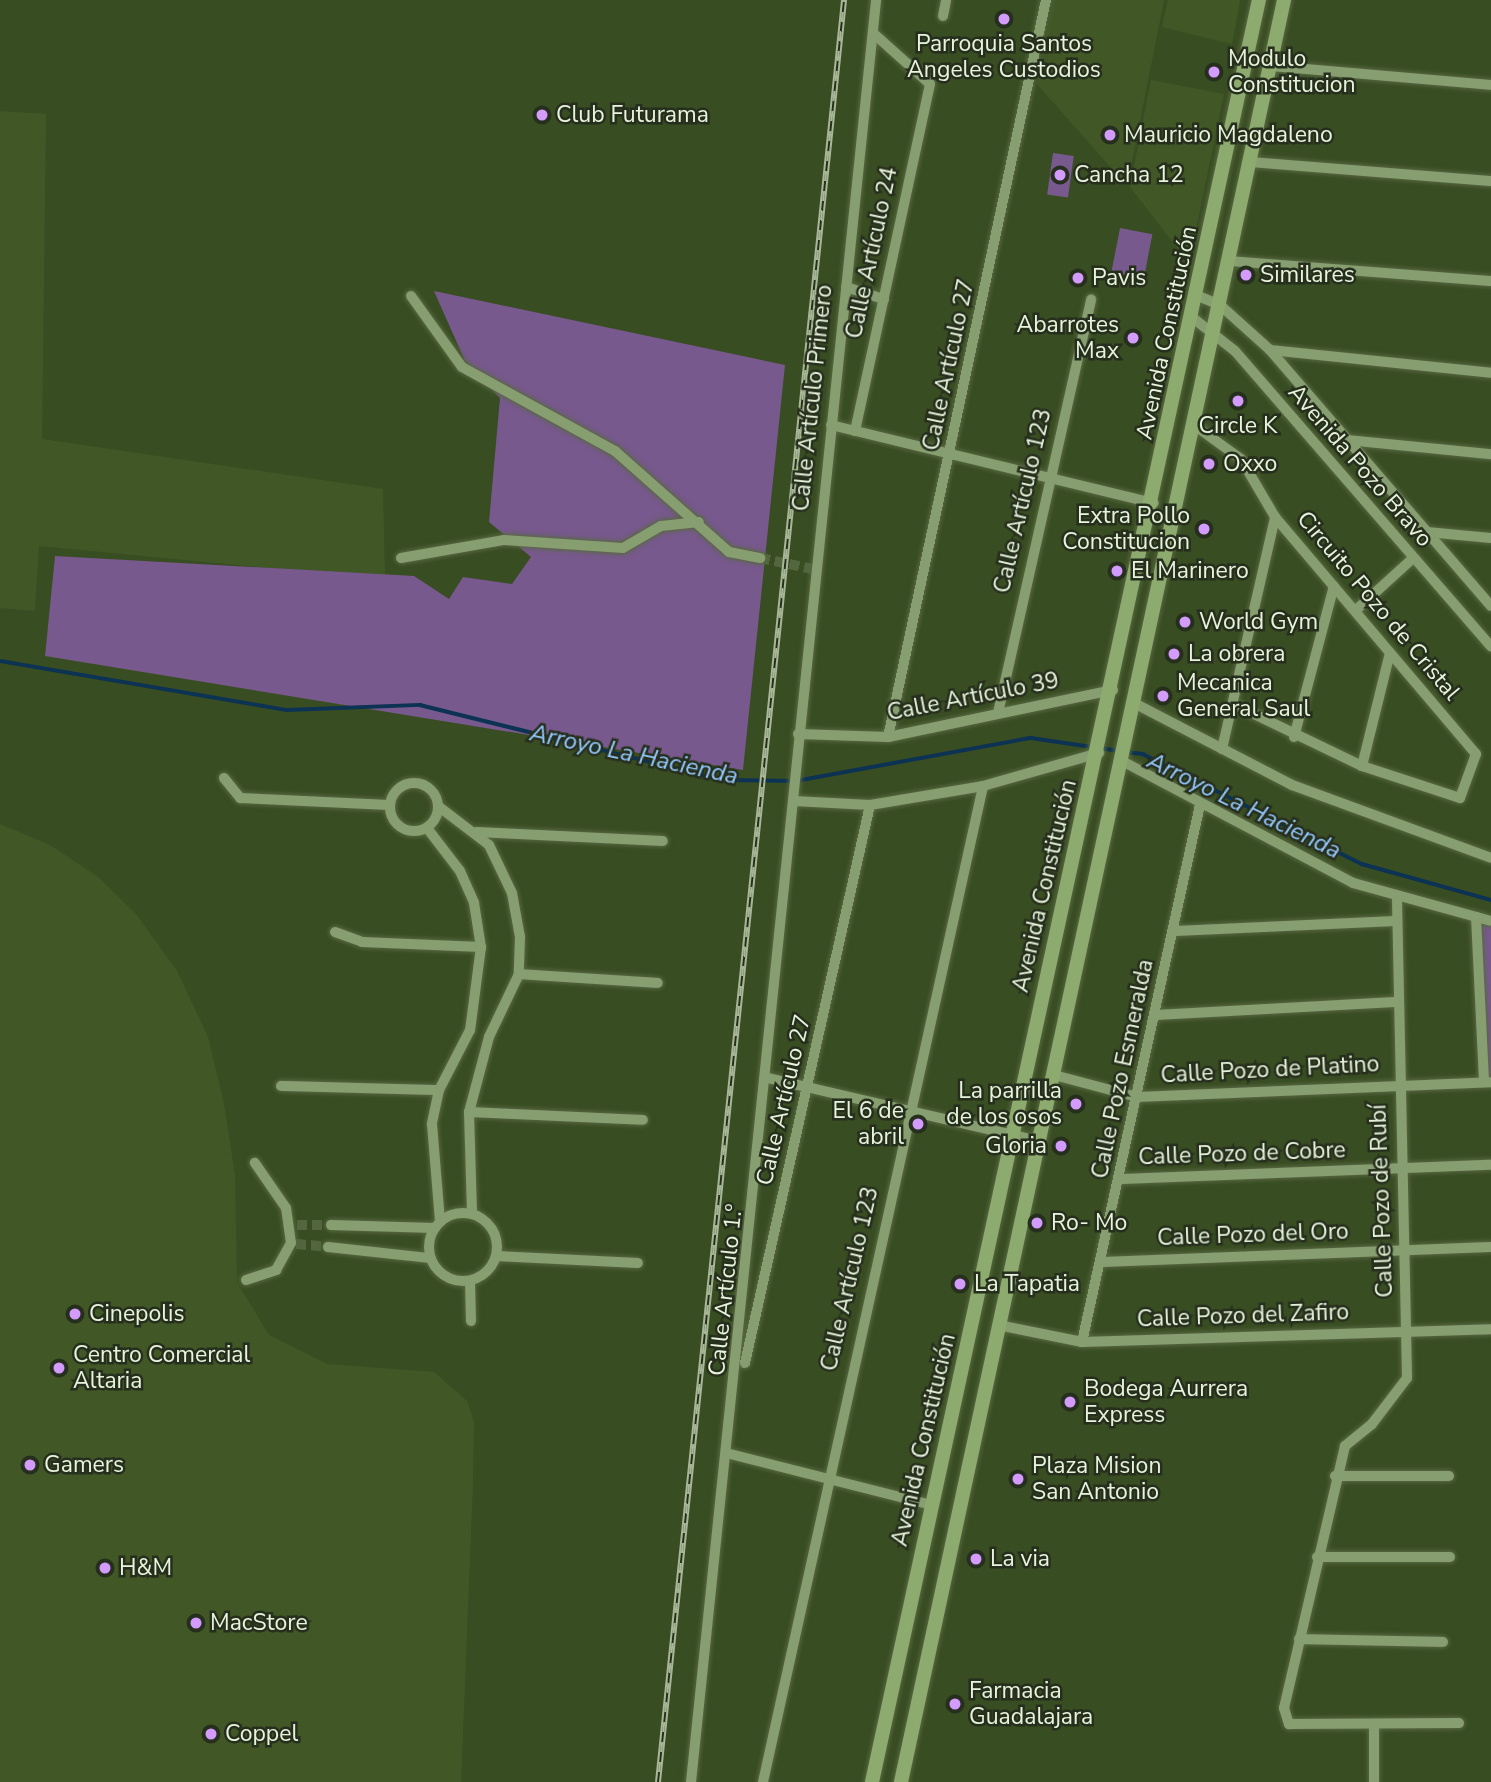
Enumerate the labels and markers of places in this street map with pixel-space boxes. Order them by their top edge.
marker: Parroquia Santos Angeles Custodios [996,11,1012,27]
place label: Parroquia Santos Angeles Custodios [907,30,1101,84]
place label: Modulo Constitucion [1228,45,1356,99]
marker: Modulo Constitucion [1206,64,1222,80]
place label: Club Futurama [556,101,709,129]
marker: Club Futurama [534,107,550,123]
place label: Mauricio Magdaleno [1124,121,1333,149]
marker: Mauricio Magdaleno [1102,127,1118,143]
place label: Cancha 12 [1074,161,1184,189]
marker: Cancha 12 [1052,167,1068,183]
place label: Similares [1260,261,1355,289]
place label: Pavis [1092,264,1146,292]
marker: Similares [1238,267,1254,283]
marker: Pavis [1070,270,1086,286]
place label: Abarrotes Max [1016,311,1119,365]
marker: Abarrotes Max [1125,330,1141,346]
marker: Circle K [1230,393,1246,409]
place label: Circle K [1199,412,1277,440]
place label: Oxxo [1223,450,1277,478]
marker: Oxxo [1201,456,1217,472]
place label: Extra Pollo Constitucion [1062,502,1190,556]
marker: Extra Pollo Constitucion [1196,521,1212,537]
place label: El Marinero [1131,557,1249,585]
marker: El Marinero [1109,563,1125,579]
place label: World Gym [1199,608,1318,636]
marker: World Gym [1177,614,1193,630]
place label: La obrera [1188,640,1285,668]
marker: La obrera [1166,646,1182,662]
place label: Mecanica General Saul [1177,669,1310,723]
marker: Mecanica General Saul [1155,688,1171,704]
place label: La parrilla de los osos [946,1077,1062,1131]
marker: La parrilla de los osos [1068,1096,1084,1112]
place label: El 6 de abril [833,1097,904,1151]
marker: El 6 de abril [910,1116,926,1132]
place label: Gloria [985,1132,1047,1160]
marker: Gloria [1053,1138,1069,1154]
place label: Ro- Mo [1051,1209,1127,1237]
marker: Ro- Mo [1029,1215,1045,1231]
place label: La Tapatia [974,1270,1080,1298]
marker: La Tapatia [952,1276,968,1292]
place label: Cinepolis [89,1300,185,1328]
marker: Cinepolis [67,1306,83,1322]
place label: Centro Comercial Altaria [73,1341,250,1395]
marker: Centro Comercial Altaria [51,1360,67,1376]
place label: Bodega Aurrera Express [1084,1375,1248,1429]
marker: Bodega Aurrera Express [1062,1394,1078,1410]
place label: Gamers [44,1451,124,1479]
place label: Plaza Mision San Antonio [1032,1452,1161,1506]
marker: Gamers [22,1457,38,1473]
marker: Plaza Mision San Antonio [1010,1471,1026,1487]
place label: La via [990,1545,1050,1573]
marker: La via [968,1551,984,1567]
place label: H&M [119,1554,172,1582]
marker: H&M [97,1560,113,1576]
place label: MacStore [210,1609,308,1637]
marker: MacStore [188,1615,204,1631]
place label: Farmacia Guadalajara [969,1677,1093,1731]
marker: Farmacia Guadalajara [947,1696,963,1712]
place label: Coppel [225,1720,298,1748]
marker: Coppel [203,1726,219,1742]

